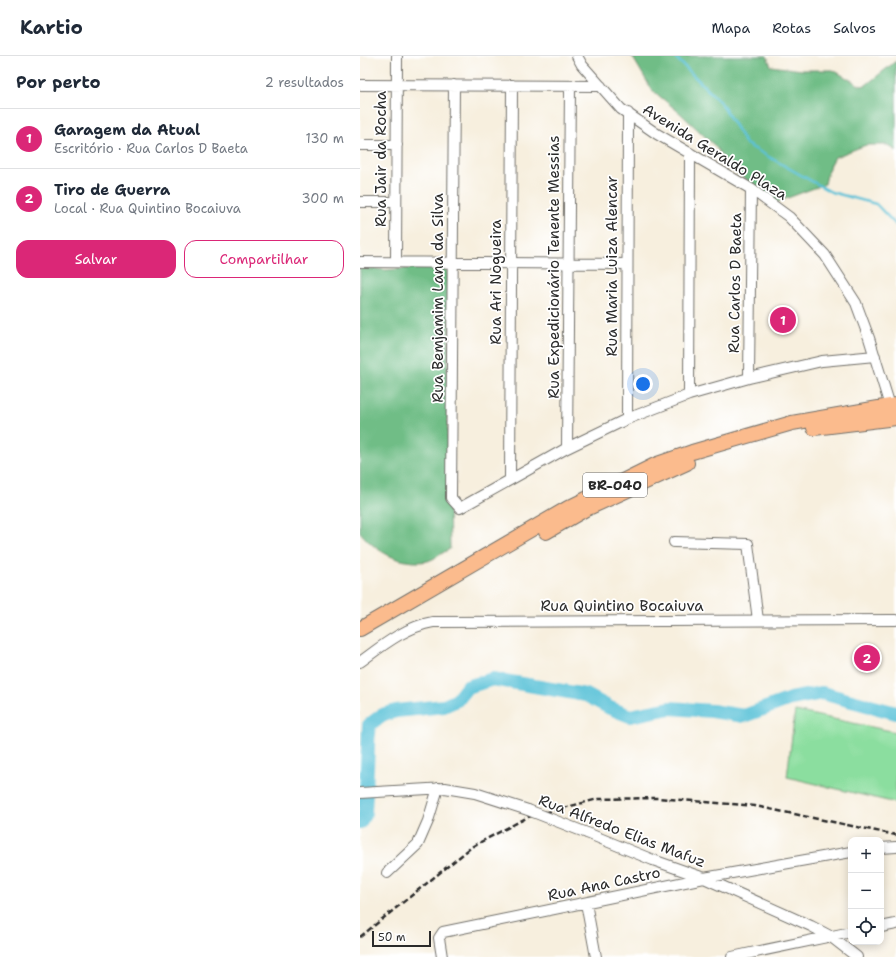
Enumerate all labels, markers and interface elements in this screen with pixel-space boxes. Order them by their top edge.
text: Kartio [20,15,83,40]
text: Mapa [711,19,750,37]
text: Rotas [772,19,811,37]
text: Salvos [833,19,876,37]
text: Por perto [16,71,101,93]
text: 2 resultados [265,74,344,91]
street label: Rua Jair da Rocha [371,90,391,227]
street label: Avenida Geraldo Plaza [639,99,792,205]
text: Garagem da Atual [54,120,200,140]
text: 1 [26,130,32,147]
text: 130 m [306,130,344,147]
street label: Rua Expedicionário Tenente Messias [544,135,564,399]
text: Escritório · Rua Carlos D Baeta [54,140,248,157]
street label: Rua Maria Luiza Alencar [602,176,622,356]
text: Tiro de Guerra [54,180,170,200]
text: 2 [24,190,34,207]
text: 300 m [301,190,344,207]
street label: Rua Bemjamim Lana da Silva [428,193,448,403]
text: Local · Rua Quintino Bocaiuva [54,200,241,217]
street label: Rua Carlos D Baeta [724,212,746,353]
street label: Rua Ari Nogueira [486,219,506,345]
button: Salvar [16,240,176,278]
button: Compartilhar [184,240,344,278]
pin: 1 [770,305,796,335]
your location [633,374,653,394]
road number: BR-040 [583,473,647,497]
street label: Rua Quintino Bocaiuva [540,596,704,616]
pin: 2 [854,643,880,673]
street label: Rua Alfredo Elias Mafuz [536,790,708,872]
map controls [848,837,884,945]
button: + [848,837,884,873]
street label: Rua Ana Castro [546,862,662,906]
button: − [848,873,884,909]
button: locate [848,909,884,945]
scale bar [372,929,431,948]
text: 50 m [378,930,406,945]

